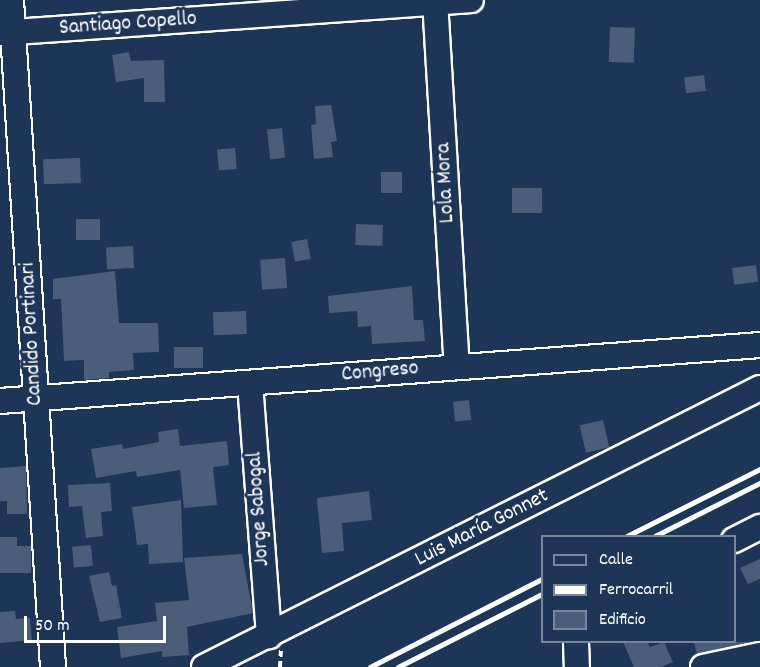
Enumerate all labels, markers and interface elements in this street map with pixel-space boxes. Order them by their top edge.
street label: Santiago Copello [58,6,198,42]
street label: Lola Mora [431,142,461,224]
street label: Candido Portinari [15,262,49,406]
street label: Congreso [340,355,420,389]
street label: Jorge Sabogal [242,451,276,567]
street label: Luis María Gonnet [411,483,553,573]
legend [541,535,736,643]
text: Calle [599,548,633,573]
text: Ferrocarril [599,578,673,603]
scale bar [27,604,170,642]
text: Edificio [599,608,646,633]
text: 50 m [35,614,70,639]

